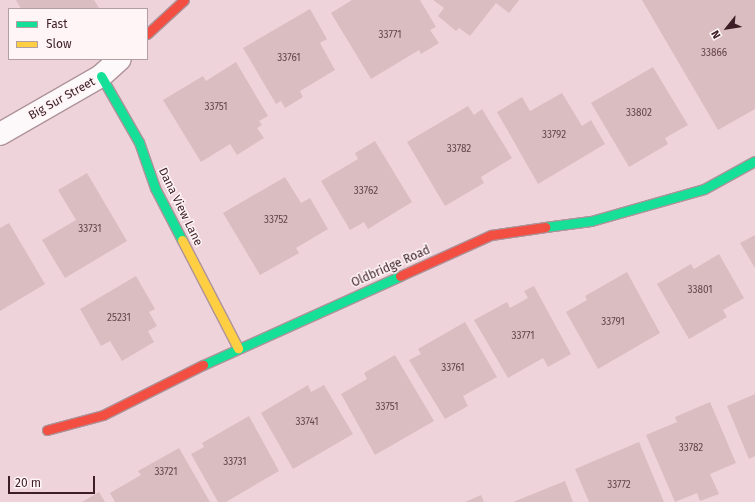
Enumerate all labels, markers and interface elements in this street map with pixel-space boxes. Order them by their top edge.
legend [8,8,148,60]
north arrow [707,8,747,48]
text: Fast [46,17,68,31]
text: N [709,28,724,41]
house number: 33771 [379,30,401,42]
text: Slow [46,37,72,51]
house number: 33866 [701,48,727,60]
house number: 33761 [277,53,301,65]
street label: Big Sur Street [26,75,98,123]
house number: 33751 [204,102,228,114]
house number: 33802 [626,108,652,120]
house number: 33792 [542,130,566,142]
house number: 33782 [447,144,471,156]
street label: Dana View Lane [155,166,205,248]
house number: 33762 [354,186,378,198]
house number: 33752 [264,215,288,227]
house number: 33731 [78,224,102,236]
street label: Oldbridge Road [349,243,433,291]
house number: 33801 [687,285,713,297]
house number: 25231 [107,313,131,325]
house number: 33791 [601,317,625,329]
house number: 33771 [512,331,534,343]
house number: 33761 [441,363,465,375]
house number: 33751 [375,402,399,414]
house number: 33741 [295,417,319,429]
house number: 33782 [679,443,703,455]
house number: 33731 [223,457,247,469]
house number: 33721 [154,467,178,479]
scale bar [10,468,97,494]
text: 20 m [15,476,41,490]
house number: 33772 [607,480,631,492]

